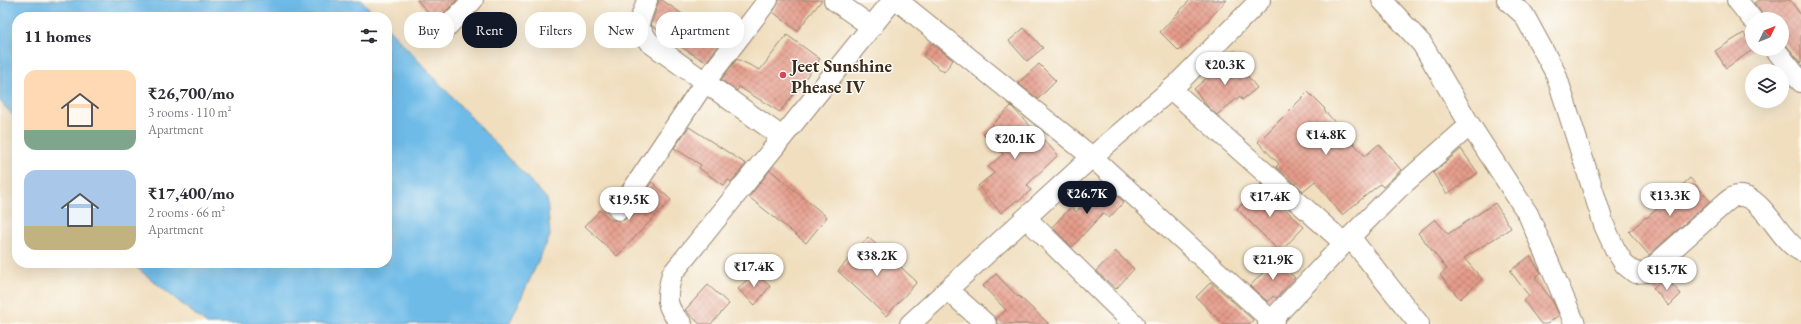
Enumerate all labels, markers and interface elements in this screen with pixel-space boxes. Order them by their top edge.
chip: Buy [404,12,454,48]
chip: Rent [462,12,517,48]
chip: Filters [525,12,586,48]
chip: New [594,12,648,48]
chip: Apartment [656,12,744,48]
north arrow [1745,12,1789,56]
map controls [1745,12,1789,108]
text: 11 homes [24,25,91,47]
icon: filters [358,25,380,47]
pin: ₹20.3K [1192,52,1258,86]
place label: Jeet Sunshine Phease IV [789,54,892,98]
text: ₹20.3K [1205,56,1245,73]
button: layers [1745,64,1789,108]
marker: Jeet Sunshine Phease IV [778,70,788,80]
text: ₹26,700/mo [148,82,234,104]
icon: home [56,86,104,134]
text: 3 rooms · 110 m² [148,104,232,121]
text: Apartment [148,121,203,138]
pin: ₹14.8K [1293,122,1359,156]
pin: ₹20.1K [982,126,1048,160]
text: ₹14.8K [1306,126,1346,143]
text: ₹20.1K [995,130,1035,147]
pin: ₹26.7K [1054,181,1120,215]
text: ₹17,400/mo [148,182,234,204]
pin: ₹13.3K [1637,183,1703,217]
pin: ₹17.4K [1237,184,1303,218]
text: ₹26.7K [1067,185,1107,202]
icon: home [56,186,104,234]
pin: ₹19.5K [596,187,662,221]
text: ₹13.3K [1650,187,1690,204]
text: ₹17.4K [1250,188,1290,205]
text: ₹19.5K [609,191,649,208]
text: 2 rooms · 66 m² [148,204,225,221]
text: Apartment [148,221,203,238]
pin: ₹38.2K [844,243,910,277]
text: ₹38.2K [857,247,897,264]
pin: ₹21.9K [1240,247,1306,281]
text: ₹21.9K [1253,251,1293,268]
pin: ₹17.4K [721,254,787,288]
pin: ₹15.7K [1634,257,1700,291]
text: ₹17.4K [734,258,774,275]
text: ₹15.7K [1647,261,1687,278]

